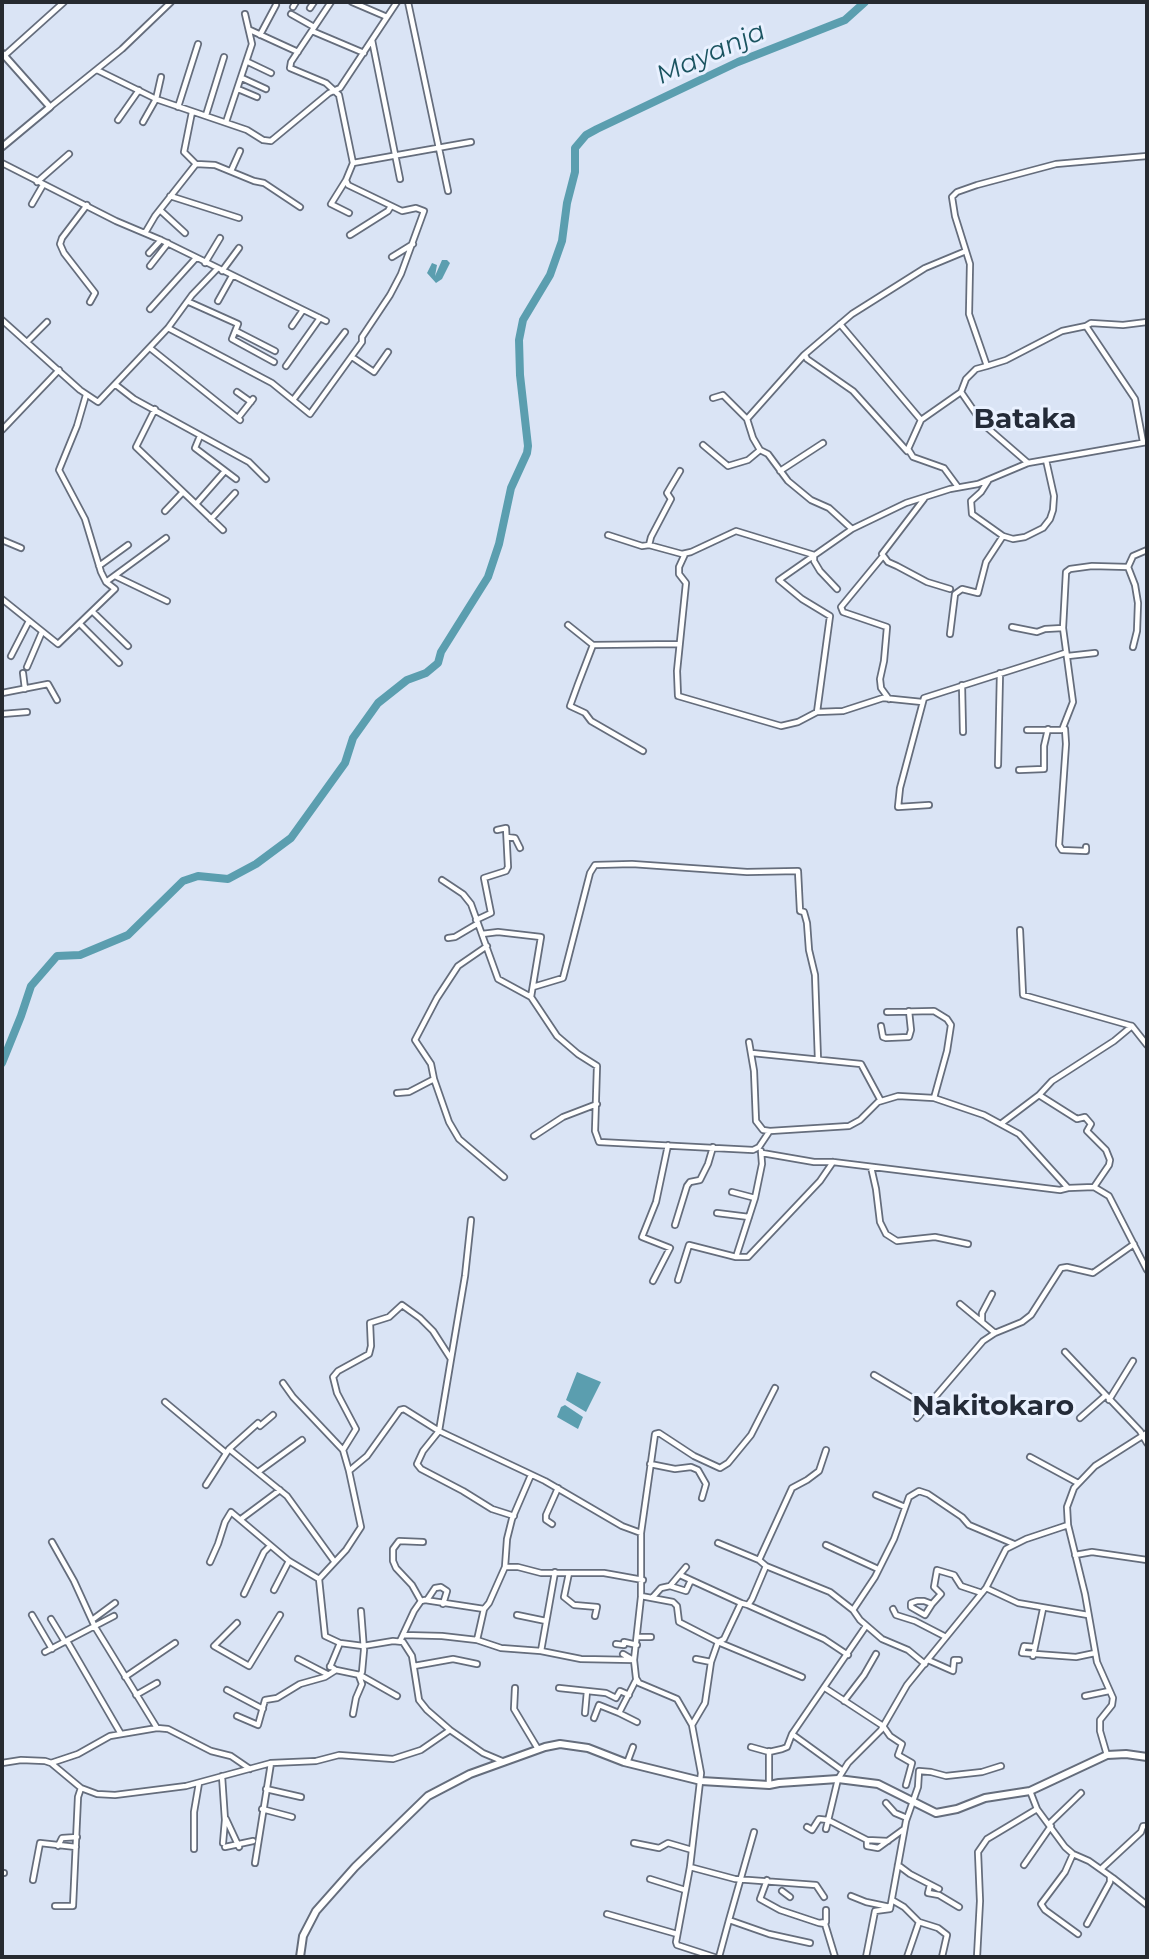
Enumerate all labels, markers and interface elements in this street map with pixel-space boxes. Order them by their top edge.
water label: Mayanja [652,16,770,92]
district label: Bataka [974,403,1076,437]
district label: Nakitokaro [912,1390,1074,1424]

